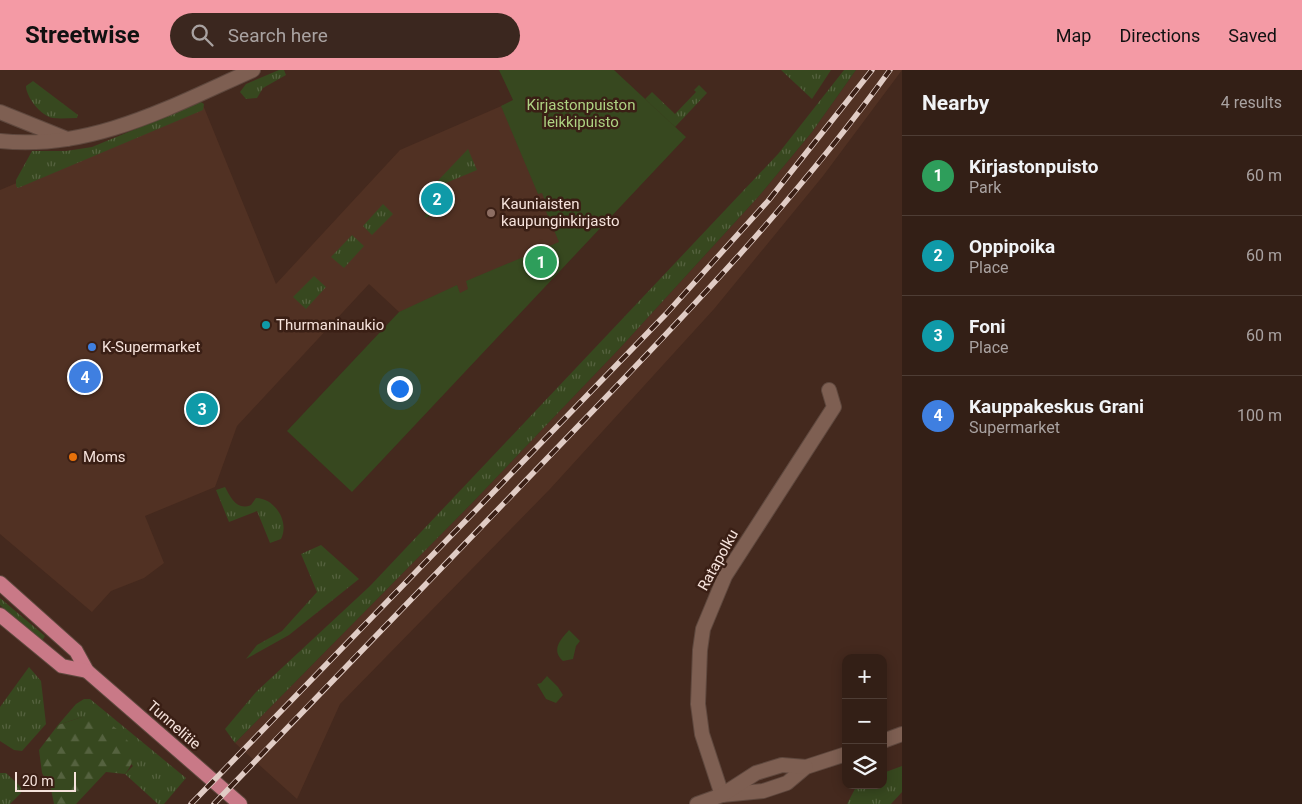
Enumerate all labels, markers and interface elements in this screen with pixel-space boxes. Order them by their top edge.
search box [170,13,520,58]
text: Streetwise [25,21,140,49]
icon: search [188,21,216,49]
text: Search here [228,24,328,47]
text: Map [1056,25,1091,46]
text: Directions [1119,25,1200,46]
text: Saved [1228,25,1277,46]
text: Nearby [922,91,989,115]
text: 4 results [1221,93,1282,112]
park label: Kirjastonpuiston leikkipuisto [527,96,635,131]
text: Kirjastonpuisto [969,155,1099,178]
text: 1 [933,166,943,185]
text: 60 m [1246,166,1282,185]
text: Park [969,178,1001,197]
pin: 2 [421,180,453,218]
place label: Kauniaisten kaupunginkirjasto [501,195,620,230]
marker: Kauniaisten kaupunginkirjasto [485,207,497,219]
text: Oppipoika [969,235,1055,258]
pin: 1 [525,243,557,281]
text: 2 [933,246,943,265]
text: 60 m [1246,246,1282,265]
text: Place [969,258,1009,277]
text: Foni [969,315,1006,338]
place label: Thurmaninaukio [276,316,384,334]
marker: Thurmaninaukio [260,319,272,331]
text: 3 [933,326,943,345]
text: 60 m [1246,326,1282,345]
place label: K-Supermarket [102,338,201,356]
text: Place [969,338,1009,357]
marker: K-Supermarket [86,341,98,353]
pin: 4 [69,358,101,396]
your location [387,376,413,402]
pin: 3 [186,390,218,428]
text: Kauppakeskus Grani [969,395,1144,418]
text: 4 [933,406,943,425]
text: 100 m [1237,406,1282,425]
text: Supermarket [969,418,1060,437]
place label: Moms [83,448,126,466]
marker: Moms [67,451,79,463]
street label: Ratapolku [694,526,742,594]
map controls [842,654,887,789]
button: + [842,654,887,699]
street label: Tunnelitie [144,697,204,753]
button: − [842,699,887,744]
button: layers [842,744,887,789]
scale bar [15,769,76,792]
text: 20 m [22,773,54,789]

